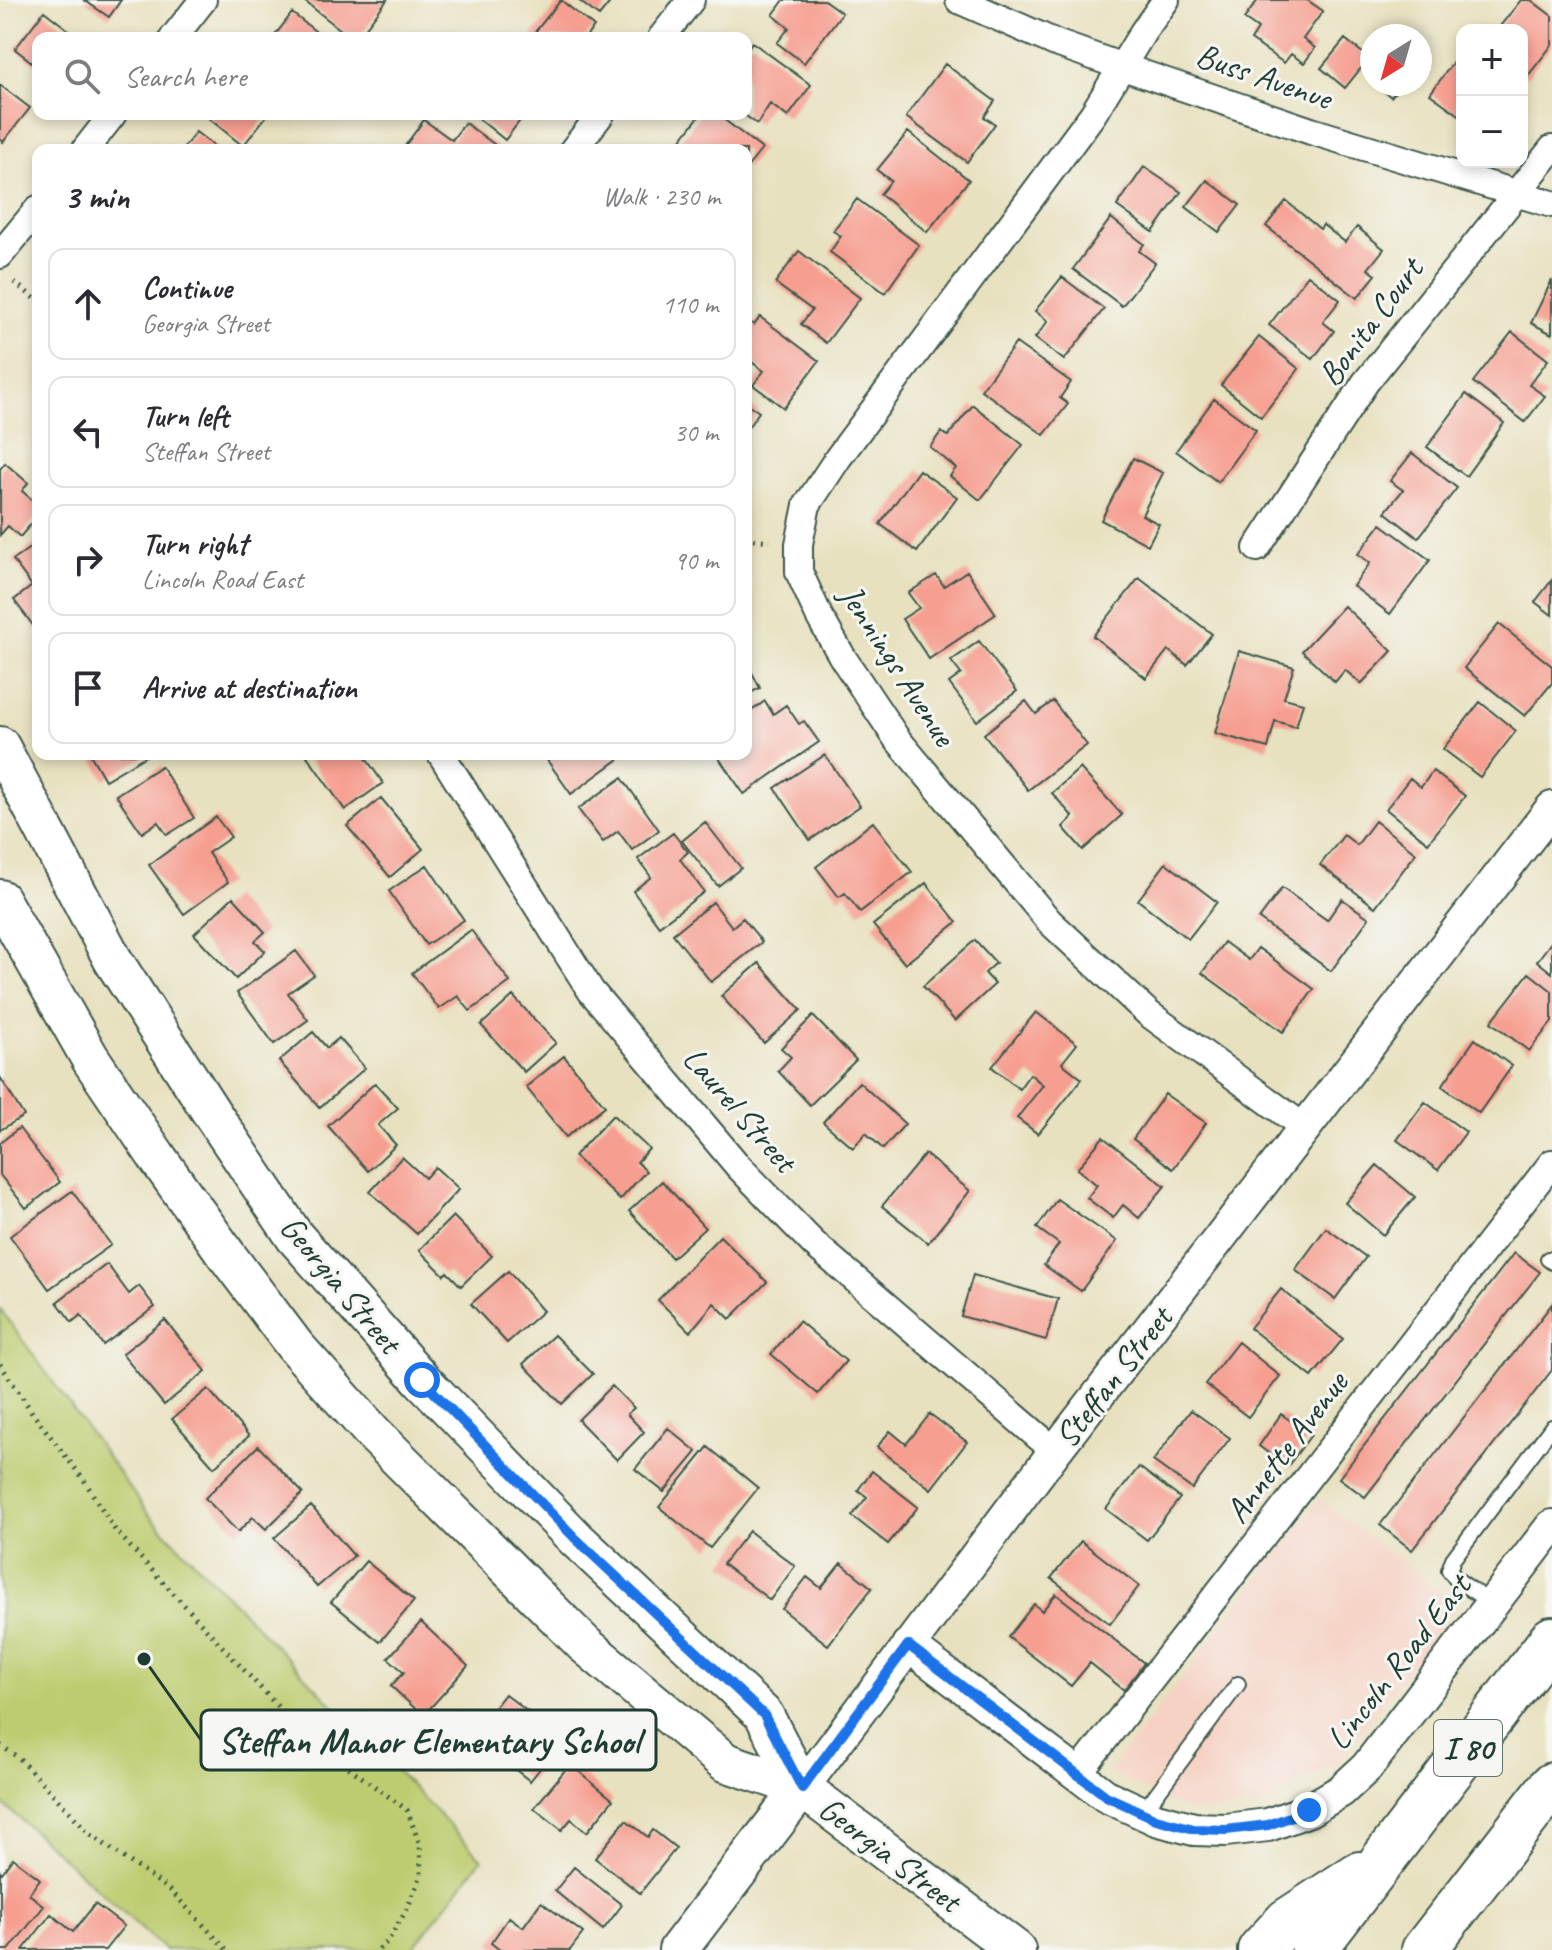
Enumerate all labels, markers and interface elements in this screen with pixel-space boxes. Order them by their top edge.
north arrow [1360,24,1432,96]
map controls [1456,24,1528,168]
button: + [1456,24,1528,96]
search box [32,32,752,120]
street label: Buss Avenue [1191,33,1340,120]
icon: search [60,54,104,98]
text: Search here [124,57,246,95]
button: − [1456,96,1528,168]
text: 3 min [64,175,129,218]
text: Walk · 230 m [603,180,720,213]
street label: Bonita Court [1308,247,1434,394]
text: Continue [142,269,232,307]
icon: ahead [66,282,110,326]
text: 110 m [662,288,718,321]
text: Georgia Street [142,307,270,340]
text: Turn left [142,397,229,435]
icon: left [66,410,110,454]
text: 30 m [674,416,718,449]
text: Steffan Street [142,435,270,468]
text: Turn right [142,525,247,563]
icon: right [66,538,110,582]
text: 90 m [674,544,718,577]
text: Lincoln Road East [142,563,303,596]
street label: Jennings Avenue [829,575,967,755]
icon: arrive [66,666,110,710]
text: Arrive at destination [142,669,357,707]
street label: Laurel Street [674,1037,809,1183]
street label: Georgia Street [271,1206,413,1365]
street label: Steffan Street [1045,1295,1184,1456]
street label: Annette Avenue [1215,1361,1358,1531]
route start [404,1362,440,1398]
street label: Lincoln Road East [1316,1563,1482,1758]
callout: Steffan Manor Elementary School [201,1710,656,1770]
text: Steffan Manor Elementary School [218,1718,646,1764]
road number: I 80 [1434,1720,1502,1776]
street label: Georgia Street [810,1787,973,1924]
route end [1291,1792,1327,1828]

